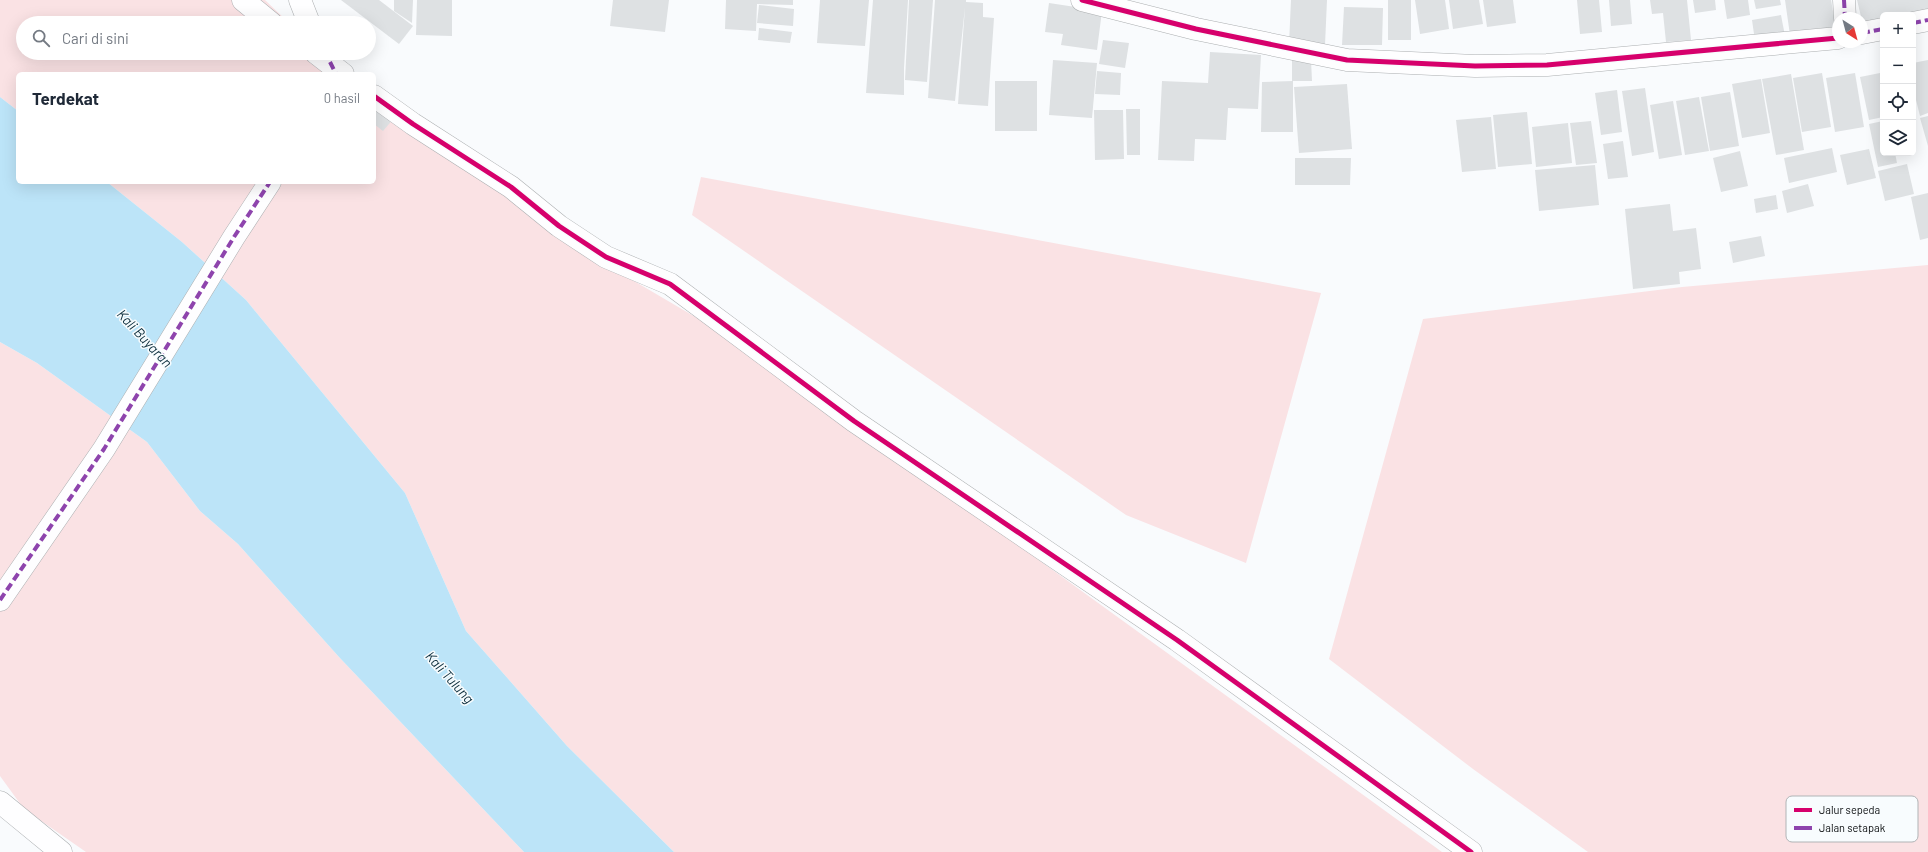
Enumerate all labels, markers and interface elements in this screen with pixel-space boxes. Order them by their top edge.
north arrow [1832,12,1868,48]
map controls [1880,12,1916,156]
button: + [1880,12,1916,48]
search box [16,16,376,60]
icon: search [30,27,52,49]
text: Cari di sini [62,29,129,47]
button: − [1880,48,1916,84]
button: locate [1880,84,1916,120]
text: Terdekat [32,88,99,108]
text: 0 hasil [324,90,360,106]
button: layers [1880,120,1916,156]
water label: Kali Buyaran [114,305,176,371]
water label: Kali Tulung [422,647,478,707]
legend [1786,796,1918,842]
text: Jalur sepeda [1819,803,1880,816]
text: Jalan setapak [1819,821,1886,834]

